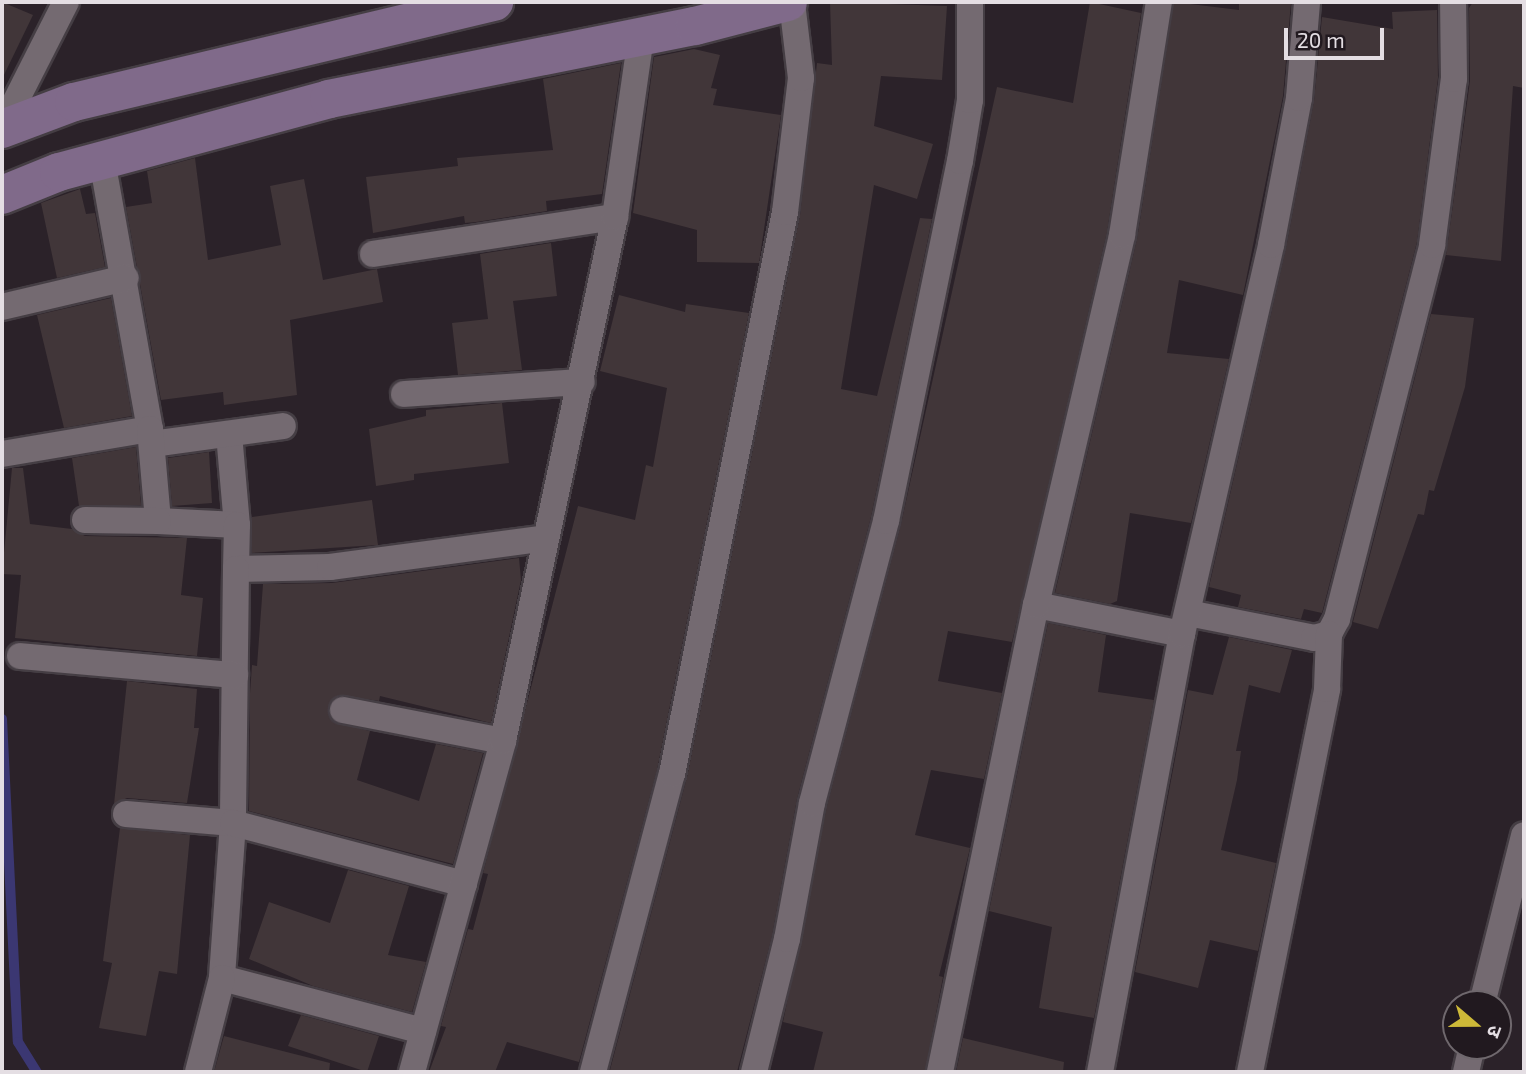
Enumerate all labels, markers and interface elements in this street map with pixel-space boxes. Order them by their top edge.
scale bar [1288,14,1388,58]
text: 20 m [1297,27,1345,52]
north arrow [1442,990,1512,1060]
text: उ [1483,1023,1508,1041]

